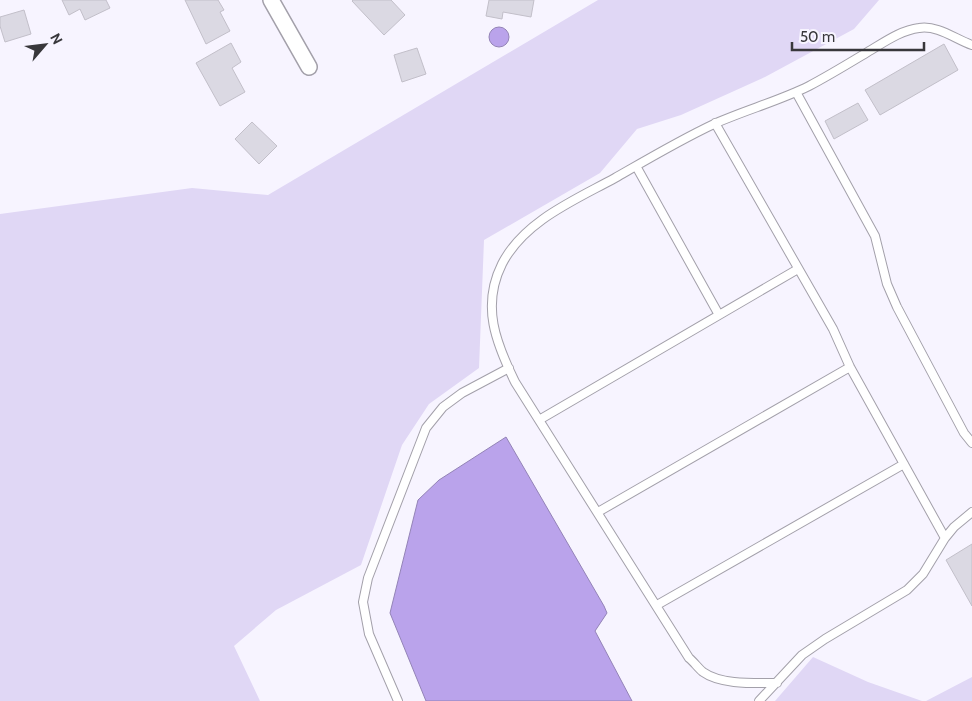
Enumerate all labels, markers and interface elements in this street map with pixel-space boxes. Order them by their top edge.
north arrow [20,20,70,70]
scale bar [792,20,924,52]
text: 50 m [800,28,835,46]
text: N [46,30,67,47]

